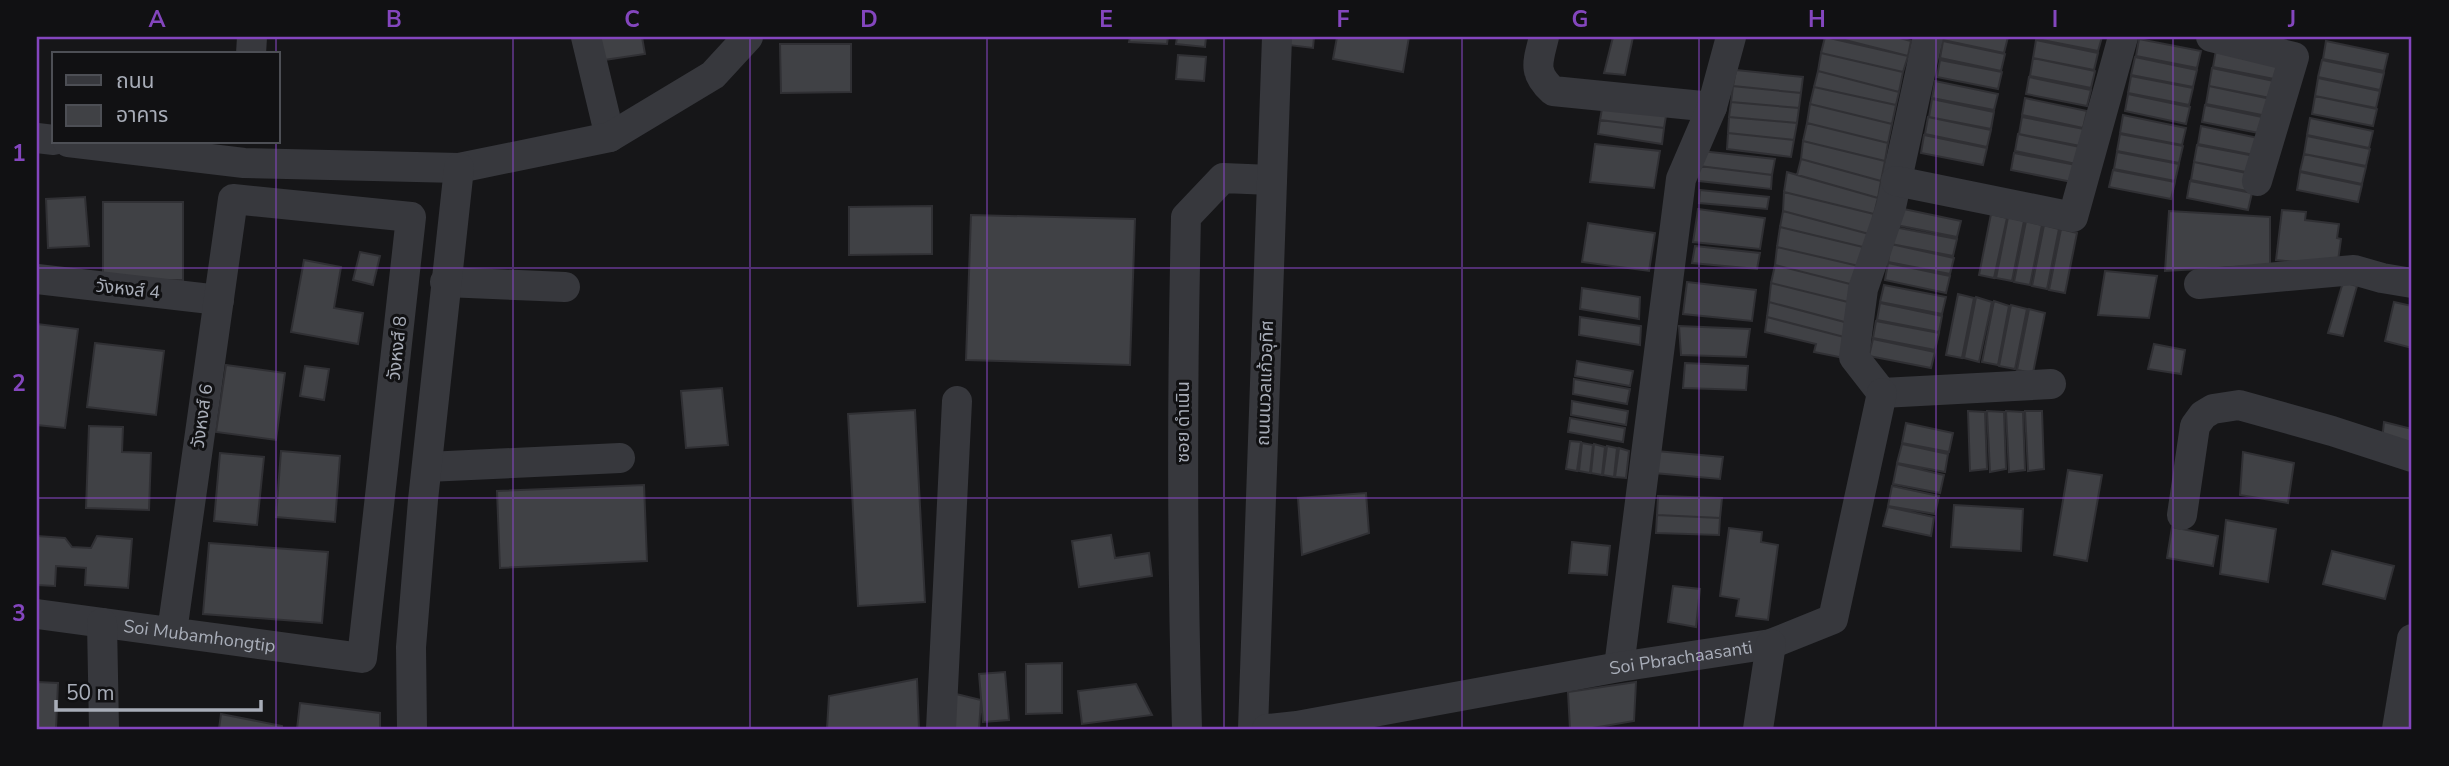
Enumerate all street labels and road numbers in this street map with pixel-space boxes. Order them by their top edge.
street label: วังหงส์ 4 [95,274,162,304]
street label: วังหงส์ 8 [382,315,412,381]
street label: ถนนนวลแก้วอุทิศ [1251,320,1279,446]
street label: ซอย ดำเนิน [1171,381,1195,463]
street label: วังหงส์ 6 [186,382,218,450]
street label: Soi Mubamhongtip [122,614,277,658]
street label: Soi Pbrachaasanti [1607,635,1754,681]

